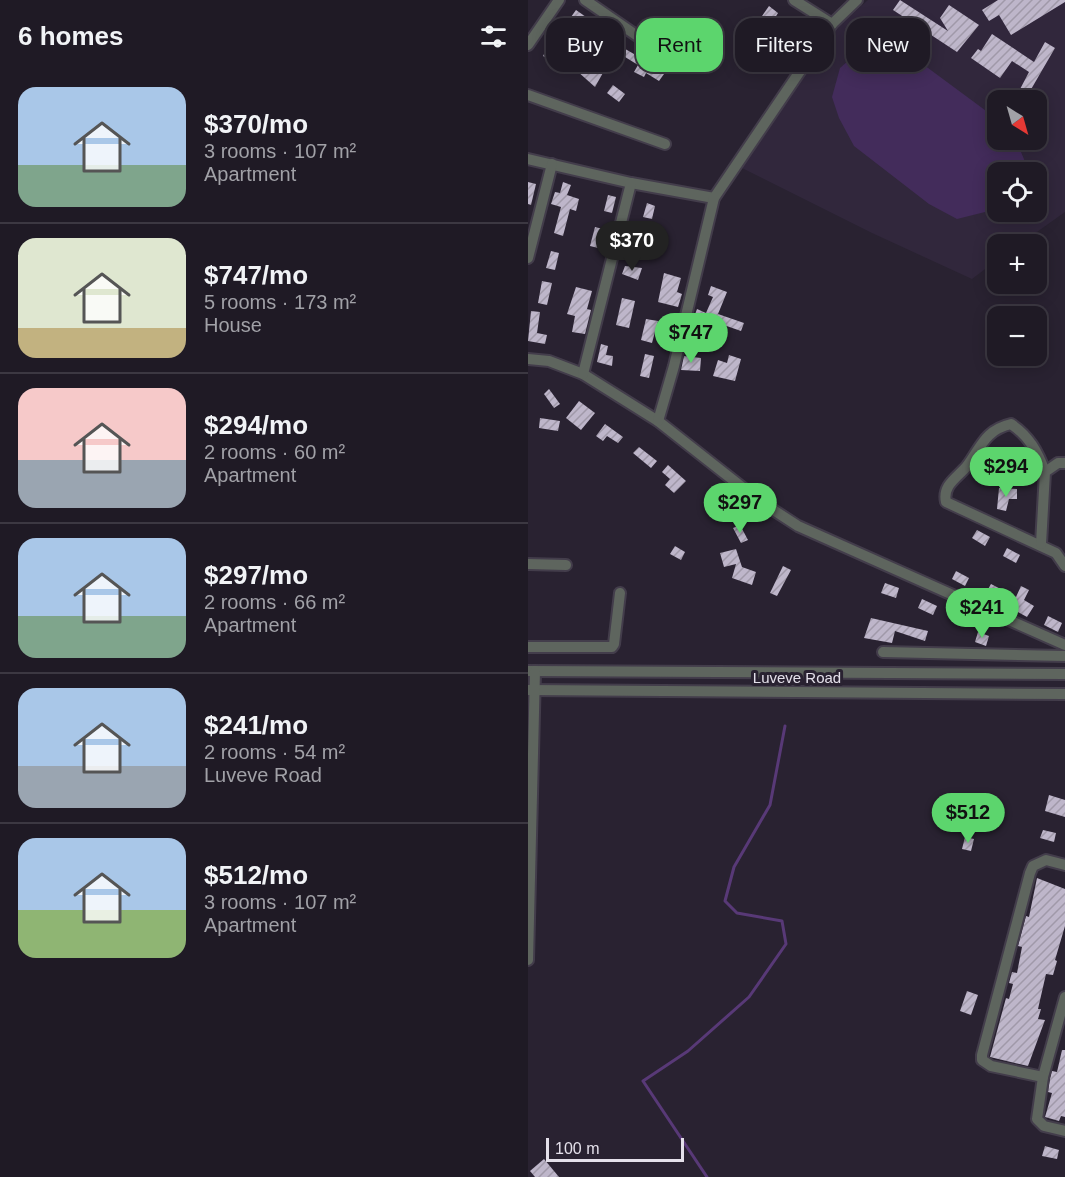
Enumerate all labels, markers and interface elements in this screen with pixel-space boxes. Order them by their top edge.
chip: Buy [546,18,624,72]
chip: Rent [636,18,723,72]
chip: Filters [735,18,834,72]
chip: New [846,18,930,72]
icon: filters [477,20,510,53]
text: 6 homes [18,21,124,51]
north arrow [987,90,1047,150]
map controls [987,90,1047,366]
text: $370/mo [204,109,308,139]
icon: home [66,111,138,183]
text: 3 rooms · 107 m² [204,140,356,162]
button: locate [987,162,1047,222]
text: Apartment [204,163,296,185]
pin: $370 [596,221,668,272]
text: $370 [610,229,654,251]
button: + [987,234,1047,294]
text: $747/mo [204,260,308,290]
icon: home [66,262,138,334]
text: 5 rooms · 173 m² [204,291,356,313]
button: − [987,306,1047,366]
pin: $747 [655,313,727,364]
text: House [204,314,262,336]
text: $747 [669,321,713,343]
text: $294/mo [204,410,308,440]
icon: home [66,412,138,484]
text: 2 rooms · 60 m² [204,441,345,463]
pin: $294 [970,447,1042,498]
text: $294 [984,455,1028,477]
text: Apartment [204,464,296,486]
pin: $297 [704,483,776,534]
text: $297 [718,491,762,513]
text: $297/mo [204,560,308,590]
icon: home [66,562,138,634]
pin: $241 [946,588,1018,639]
text: 2 rooms · 66 m² [204,591,345,613]
text: $241 [960,596,1004,618]
text: Apartment [204,614,296,636]
street label: Luveve Road [753,669,841,686]
text: $241/mo [204,710,308,740]
icon: home [66,712,138,784]
text: 2 rooms · 54 m² [204,741,345,763]
text: Luveve Road [204,764,322,786]
pin: $512 [932,793,1004,844]
text: $512 [946,801,990,823]
text: $512/mo [204,860,308,890]
icon: home [66,862,138,934]
text: 3 rooms · 107 m² [204,891,356,913]
text: Apartment [204,914,296,936]
scale bar [546,1135,684,1162]
text: 100 m [555,1140,599,1157]

